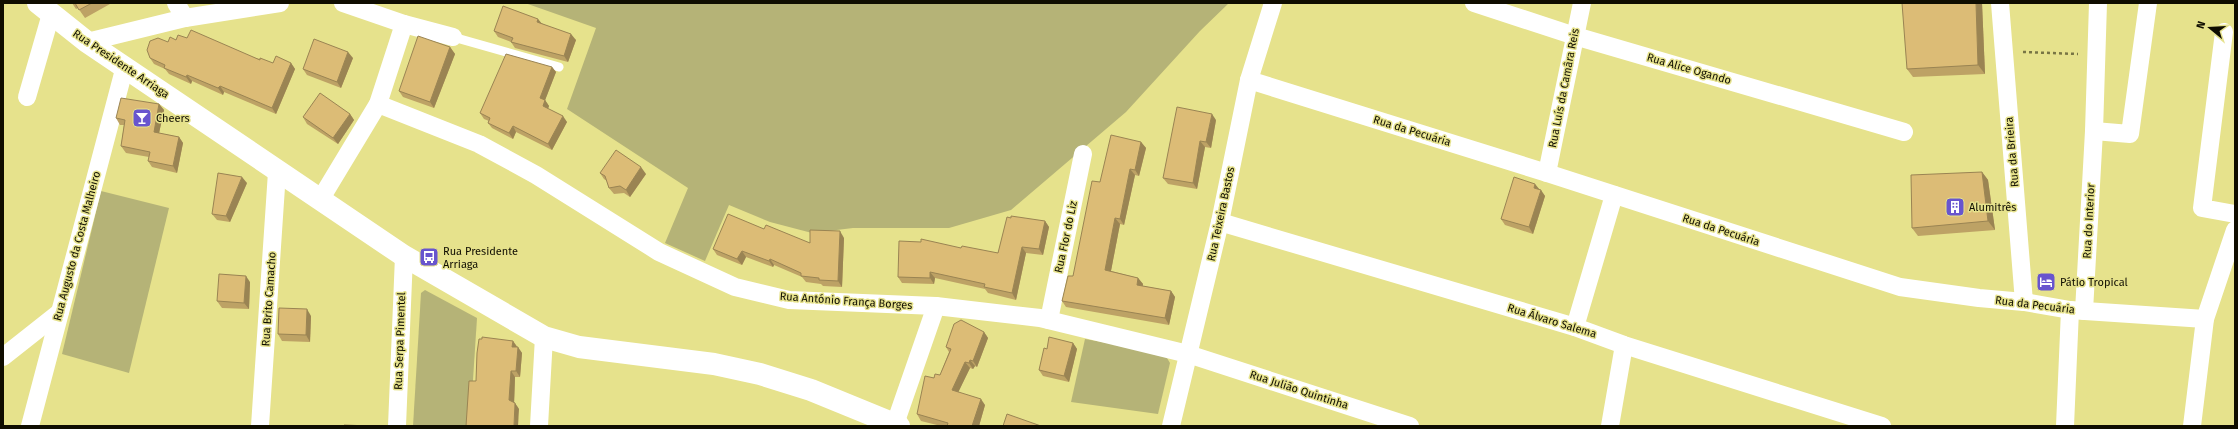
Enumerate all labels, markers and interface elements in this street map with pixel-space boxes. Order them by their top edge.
north arrow [2190,8,2230,48]
text: N [2194,20,2208,31]
street label: Rua Presidente Arriaga [70,27,172,101]
street label: Rua Luís da Camâra Reis [1546,27,1582,149]
street label: Rua Alice Ogando [1645,51,1733,87]
bar icon: Cheers [131,107,153,129]
place label: Cheers [156,112,190,125]
street label: Rua da Pecuária [1372,113,1452,149]
street label: Rua da Brieira [2002,116,2022,188]
street label: Rua Teixeira Bastos [1205,166,1237,262]
street label: Rua Augusto da Costa Malheiro [51,170,103,322]
street label: Rua do Interior [2081,182,2098,259]
building icon: Alumitrês [1944,196,1966,218]
street label: Rua Flor do Liz [1052,200,1080,274]
place label: Alumitrês [1969,201,2016,214]
street label: Rua da Pecuária [1681,211,1761,249]
place label: Rua Presidente Arriaga [443,245,518,271]
bus stop icon: Rua Presidente Arriaga [418,246,440,268]
street label: Rua Brito Camacho [259,251,279,347]
hotel icon: Pátio Tropical [2035,271,2057,293]
place label: Pátio Tropical [2060,276,2128,289]
street label: Rua António França Borges [779,290,913,312]
street label: Rua Serpa Pimentel [392,292,408,390]
street label: Rua da Pecuária [1994,294,2076,316]
street label: Rua Álvaro Salema [1506,300,1598,341]
street label: Rua Julião Quintinha [1248,368,1350,412]

